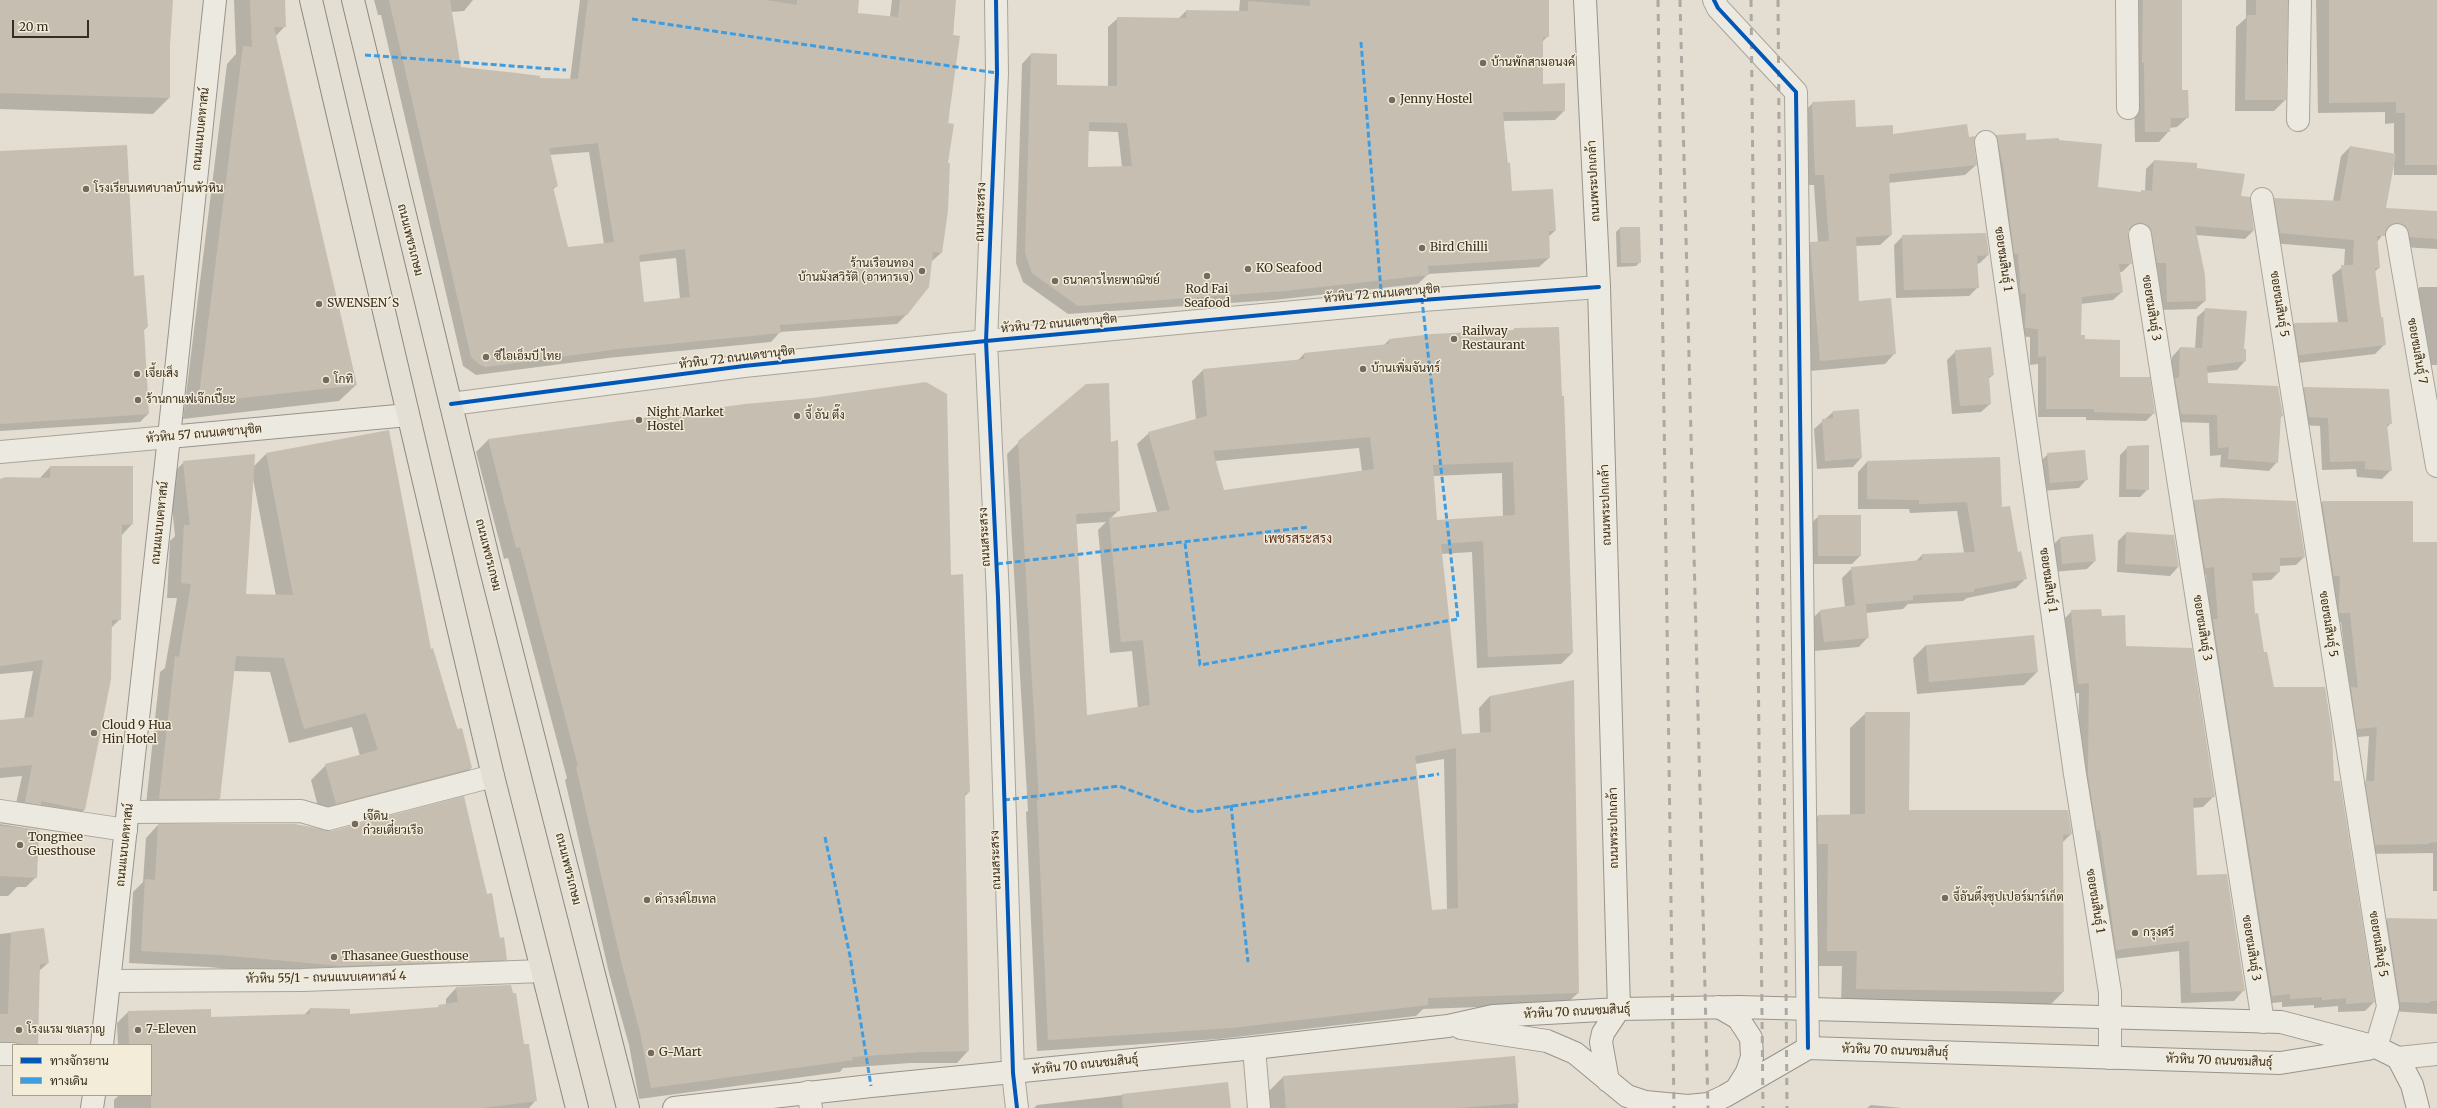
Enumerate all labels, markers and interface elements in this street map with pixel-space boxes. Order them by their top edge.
scale bar [14,12,91,38]
text: 20 m [19,19,48,34]
place label: บ้านพักสามอนงค์ [1491,56,1575,70]
marker: บ้านพักสามอนงค์ [1478,58,1488,68]
street label: ถนนแนบเคหาสน์ [189,87,213,171]
place label: Jenny Hostel [1400,93,1473,107]
marker: Jenny Hostel [1387,95,1397,105]
street label: ถนนพระปกเกล้า [1585,140,1603,222]
place label: โรงเรียนเทศบาลบ้านหัวหิน [94,182,223,196]
street label: ถนนสระสรง [973,182,989,242]
marker: โรงเรียนเทศบาลบ้านหัวหิน [81,184,91,194]
street label: ถนนเพชรเกษม [394,202,426,278]
street label: ซอยชมสินธุ์ 1 [1991,226,2015,292]
place label: Bird Chilli [1430,241,1488,255]
marker: Bird Chilli [1417,243,1427,253]
place label: ร้านเรือนทอง บ้านมังสวิรัติ (อาหารเจ) [798,257,914,285]
place label: KO Seafood [1256,262,1322,276]
marker: KO Seafood [1243,264,1253,274]
marker: ร้านเรือนทอง บ้านมังสวิรัติ (อาหารเจ) [917,266,927,276]
street label: ซอยชมสินธุ์ 5 [2267,270,2291,338]
marker: Rod Fai Seafood [1202,271,1212,281]
place label: ธนาคารไทยพาณิชย์ [1063,274,1160,288]
street label: ซอยชมสินธุ์ 3 [2139,274,2163,342]
marker: ธนาคารไทยพาณิชย์ [1050,276,1060,286]
street label: หัวหิน 72 ถนนเดชานุชิต [1323,282,1441,306]
place label: Rod Fai Seafood [1184,283,1230,311]
place label: SWENSEN´S [327,297,399,311]
marker: SWENSEN´S [314,299,324,309]
street label: หัวหิน 72 ถนนเดชานุชิต [1000,312,1118,336]
street label: ซอยชมสินธุ์ 7 [2404,317,2430,385]
place label: Railway Restaurant [1462,325,1525,353]
marker: Railway Restaurant [1449,334,1459,344]
street label: หัวหิน 72 ถนนเดชานุชิต [678,344,796,372]
place label: ซีไอเอ็มบี ไทย [494,350,561,364]
marker: ซีไอเอ็มบี ไทย [481,352,491,362]
place label: บ้านเพิ่มจันทร์ [1371,362,1440,376]
marker: บ้านเพิ่มจันทร์ [1358,364,1368,374]
place label: เจี้ยเส็ง [145,367,178,381]
marker: เจี้ยเส็ง [132,369,142,379]
place label: โกทิ [334,373,353,387]
marker: โกทิ [321,375,331,385]
place label: ร้านกาแฟเจ๊กเปี๊ยะ [146,393,236,407]
marker: ร้านกาแฟเจ๊กเปี๊ยะ [133,395,143,405]
place label: Night Market Hostel [647,406,724,434]
place label: จี้ อัน ตึ๊ง [805,409,845,423]
marker: จี้ อัน ตึ๊ง [792,411,802,421]
marker: Night Market Hostel [634,415,644,425]
street label: หัวหิน 57 ถนนเดชานุชิต [145,422,263,446]
street label: ถนนพระปกเกล้า [1597,464,1615,546]
street label: ถนนแนบเคหาสน์ [148,481,172,565]
street label: ถนนสระสรง [976,507,994,567]
street label: ถนนเพชรเกษม [472,517,504,593]
district label: เพชรสระสรง [1264,531,1332,547]
street label: ซอยชมสินธุ์ 1 [2036,547,2060,613]
street label: ซอยชมสินธุ์ 5 [2316,590,2340,658]
street label: ซอยชมสินธุ์ 3 [2190,594,2214,662]
place label: Cloud 9 Hua Hin Hotel [102,719,171,747]
marker: Cloud 9 Hua Hin Hotel [89,728,99,738]
street label: ถนนพระปกเกล้า [1606,787,1622,869]
street label: ถนนแนบเคหาสน์ [113,803,137,887]
place label: เจ๊ดิน ก๋วยเตี๋ยวเรือ [363,810,424,838]
marker: เจ๊ดิน ก๋วยเตี๋ยวเรือ [350,819,360,829]
street label: ถนนสระสรง [988,830,1004,890]
place label: Tongmee Guesthouse [28,831,96,859]
street label: ถนนเพชรเกษม [552,831,584,907]
marker: Tongmee Guesthouse [15,840,25,850]
street label: ซอยชมสินธุ์ 1 [2083,868,2107,934]
place label: จี้อันตึ๊งซุปเปอร์มาร์เก็ต [1953,891,2064,905]
place label: ดำรงค์โฮเทล [655,893,716,907]
marker: จี้อันตึ๊งซุปเปอร์มาร์เก็ต [1940,893,1950,903]
marker: ดำรงค์โฮเทล [642,895,652,905]
street label: ซอยชมสินธุ์ 5 [2366,910,2390,978]
street label: ซอยชมสินธุ์ 3 [2239,914,2263,982]
place label: กรุงศรี [2143,926,2174,940]
marker: กรุงศรี [2130,928,2140,938]
place label: Thasanee Guesthouse [342,950,468,964]
marker: Thasanee Guesthouse [329,952,339,962]
street label: หัวหิน 55/1 - ถนนแนบเคหาสน์ 4 [245,969,407,987]
street label: หัวหิน 70 ถนนชมสินธุ์ [1523,1002,1631,1022]
place label: โรงแรม ชเลราญ [27,1023,105,1037]
place label: 7-Eleven [146,1023,196,1037]
marker: โรงแรม ชเลราญ [14,1025,24,1035]
marker: 7-Eleven [133,1025,143,1035]
street label: หัวหิน 70 ถนนชมสินธุ์ [1841,1042,1949,1060]
legend [12,1044,152,1096]
place label: G-Mart [659,1046,702,1060]
marker: G-Mart [646,1048,656,1058]
street label: หัวหิน 70 ถนนชมสินธุ์ [1031,1052,1139,1078]
street label: หัวหิน 70 ถนนชมสินธุ์ [2165,1052,2273,1070]
text: ทางจักรยาน [50,1053,109,1068]
text: ทางเดิน [50,1073,88,1088]

